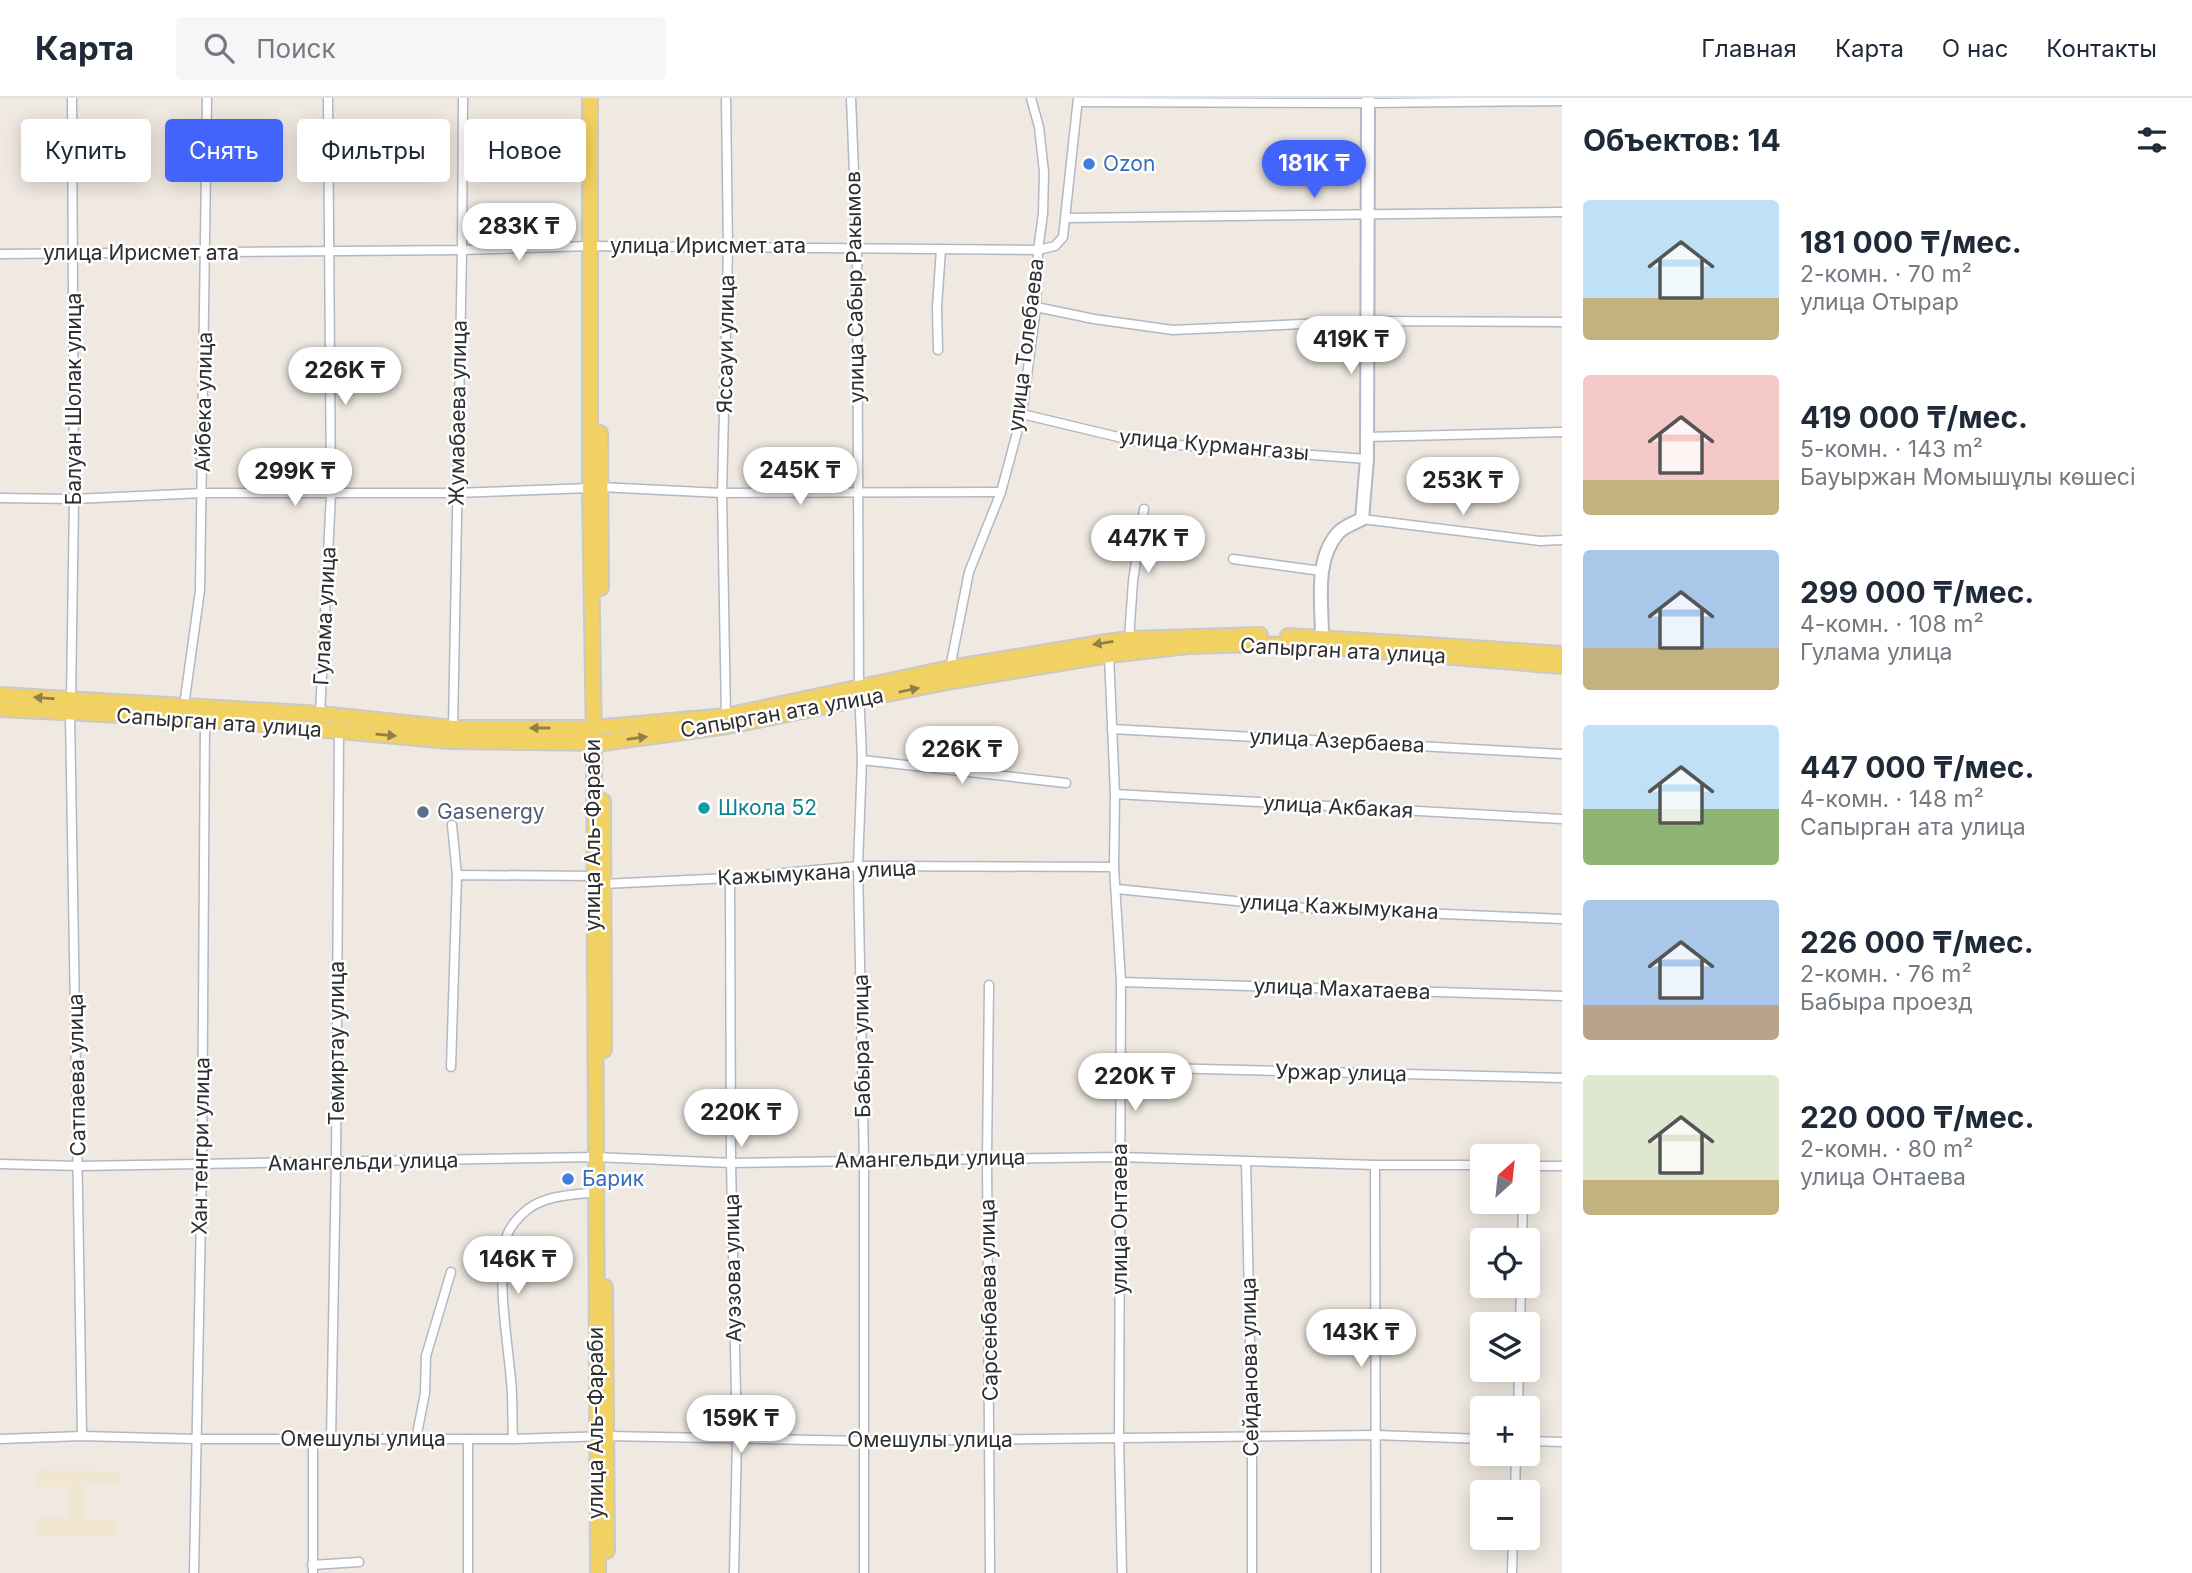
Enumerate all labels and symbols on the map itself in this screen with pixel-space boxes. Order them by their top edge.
pin: 181K ₸ [1257,140,1371,200]
place label: Ozon [1103,151,1155,176]
marker: Ozon [1081,156,1097,172]
street label: улица Сабыр Ракымов [840,171,869,403]
pin: 283K ₸ [462,204,576,263]
street label: улица Ирисмет ата [610,233,806,258]
street label: улица Ирисмет ата [43,240,239,265]
street label: улица Толебаева [1002,257,1049,433]
street label: Яссауи улица [712,274,739,414]
street label: Балуан Шолак улица [61,293,86,505]
pin: 419K ₸ [1294,316,1408,376]
street label: Жумабаева улица [443,320,472,506]
street label: Айбека улица [190,332,217,472]
pin: 226K ₸ [288,348,402,407]
street label: улица Курмангазы [1118,424,1310,465]
pin: 299K ₸ [238,448,352,508]
pin: 245K ₸ [743,448,857,507]
pin: 253K ₸ [1406,458,1520,517]
pin: 447K ₸ [1091,516,1205,575]
street label: Гулама улица [308,546,341,686]
street label: Сапырган ата улица [1239,633,1447,668]
one-way arrow [1092,638,1114,649]
street label: Сапырган ата улица [678,682,886,743]
one-way arrow [898,684,920,695]
one-way arrow [33,692,55,703]
street label: Сапырган ата улица [115,703,323,742]
one-way arrow [529,722,551,734]
street label: улица Азербаева [1249,723,1425,758]
pin: 226K ₸ [905,726,1019,786]
one-way arrow [375,730,397,741]
one-way arrow [626,733,648,744]
street label: улица Аль-Фараби [580,739,605,931]
street label: улица Акбакая [1262,790,1414,823]
place label: Школа 52 [718,795,817,820]
place label: Gasenergy [437,799,545,824]
marker: Школа 52 [696,800,712,816]
marker: Gasenergy [415,804,431,820]
street label: Кажымукана улица [717,855,917,890]
street label: улица Кажымукана [1239,889,1439,924]
street label: Темиртау улица [324,961,349,1125]
street label: улица Махатаева [1253,973,1431,1004]
street label: Бабыра улица [848,974,875,1118]
street label: Сатпаева улица [63,993,90,1157]
pin: 220K ₸ [1078,1054,1192,1113]
street label: Хан тенгри улица [186,1057,215,1235]
street label: Уржар улица [1275,1059,1407,1086]
pin: 220K ₸ [684,1090,798,1149]
street label: улица Онтаева [1107,1143,1132,1295]
street label: Амангельди улица [834,1144,1026,1173]
north arrow [1470,1144,1540,1214]
street label: Амангельди улица [267,1147,459,1176]
place label: Барик [582,1166,645,1191]
marker: Барик [560,1171,576,1187]
street label: Ауэзова улица [719,1193,746,1343]
street label: Сарсенбаева улица [974,1199,1003,1401]
pin: 146K ₸ [461,1236,575,1296]
street label: Сейданова улица [1235,1277,1264,1457]
pin: 143K ₸ [1304,1310,1418,1369]
street label: улица Аль-Фараби [583,1327,608,1519]
pin: 159K ₸ [684,1396,798,1455]
street label: Омешулы улица [280,1426,446,1451]
street label: Омешулы улица [847,1427,1013,1452]

